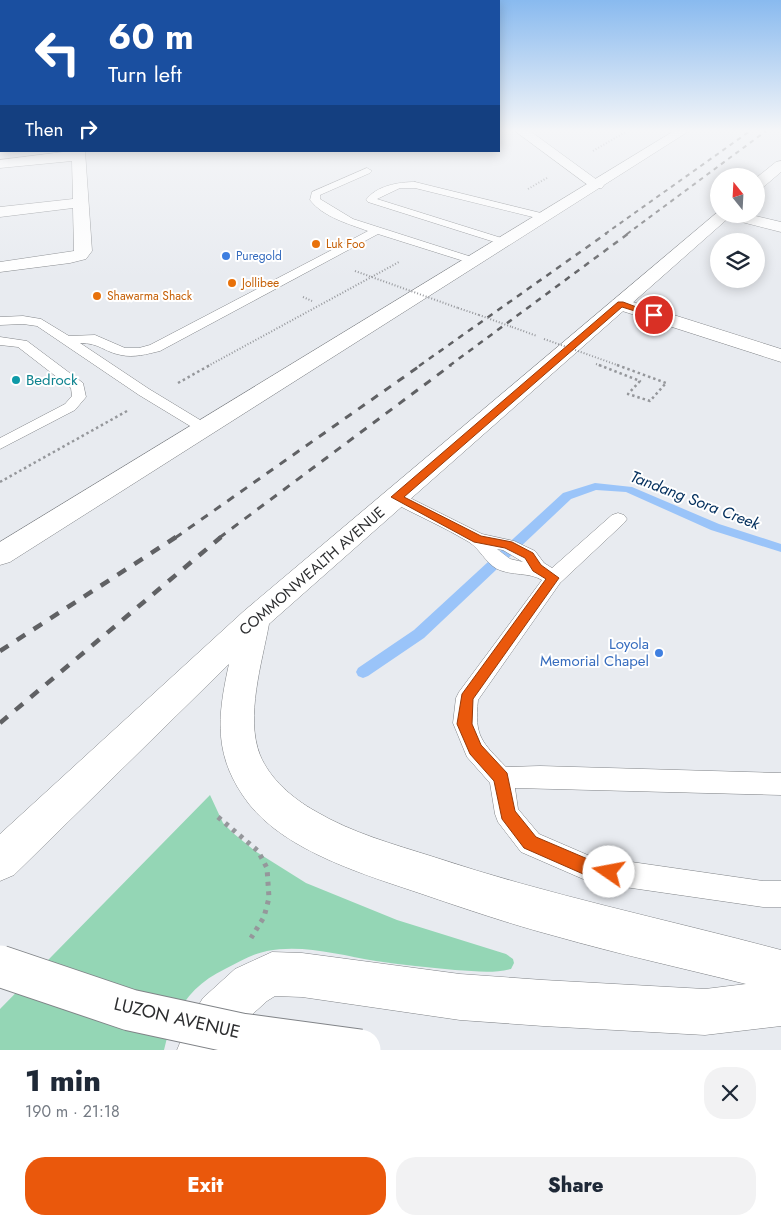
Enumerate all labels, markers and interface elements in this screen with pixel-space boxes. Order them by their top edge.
text: 60 m [108,12,194,62]
icon: left [25,20,90,85]
text: Turn left [108,58,182,90]
icon: right [74,115,102,143]
text: Then [25,116,64,143]
north arrow [710,168,765,222]
map controls [710,168,765,288]
button: layers [710,233,765,288]
place label: Luk Foo [326,235,366,253]
marker: Luk Foo [310,238,322,250]
place label: Puregold [236,247,282,265]
marker: Puregold [220,250,232,262]
place label: Jollibee [240,274,279,292]
marker: Jollibee [226,277,238,289]
place label: Shawarma Shack [107,287,193,305]
marker: Shawarma Shack [91,290,103,302]
pin [633,294,675,336]
icon: arrive [640,301,668,329]
place label: Bedrock [26,369,78,391]
marker: Bedrock [10,374,22,386]
water label: Tandang Sora Creek [627,465,764,536]
street label: COMMONWEALTH AVENUE [234,501,390,641]
place label: Loyola Memorial Chapel [540,633,649,672]
marker: Loyola Memorial Chapel [653,647,665,659]
position arrow [582,845,634,897]
street label: LUZON AVENUE [111,991,243,1045]
text: 1 min [25,1059,101,1102]
button: close [704,1067,756,1119]
text: 190 m · 21:18 [25,1100,120,1123]
button: Exit [25,1157,386,1215]
button: Share [396,1157,756,1215]

